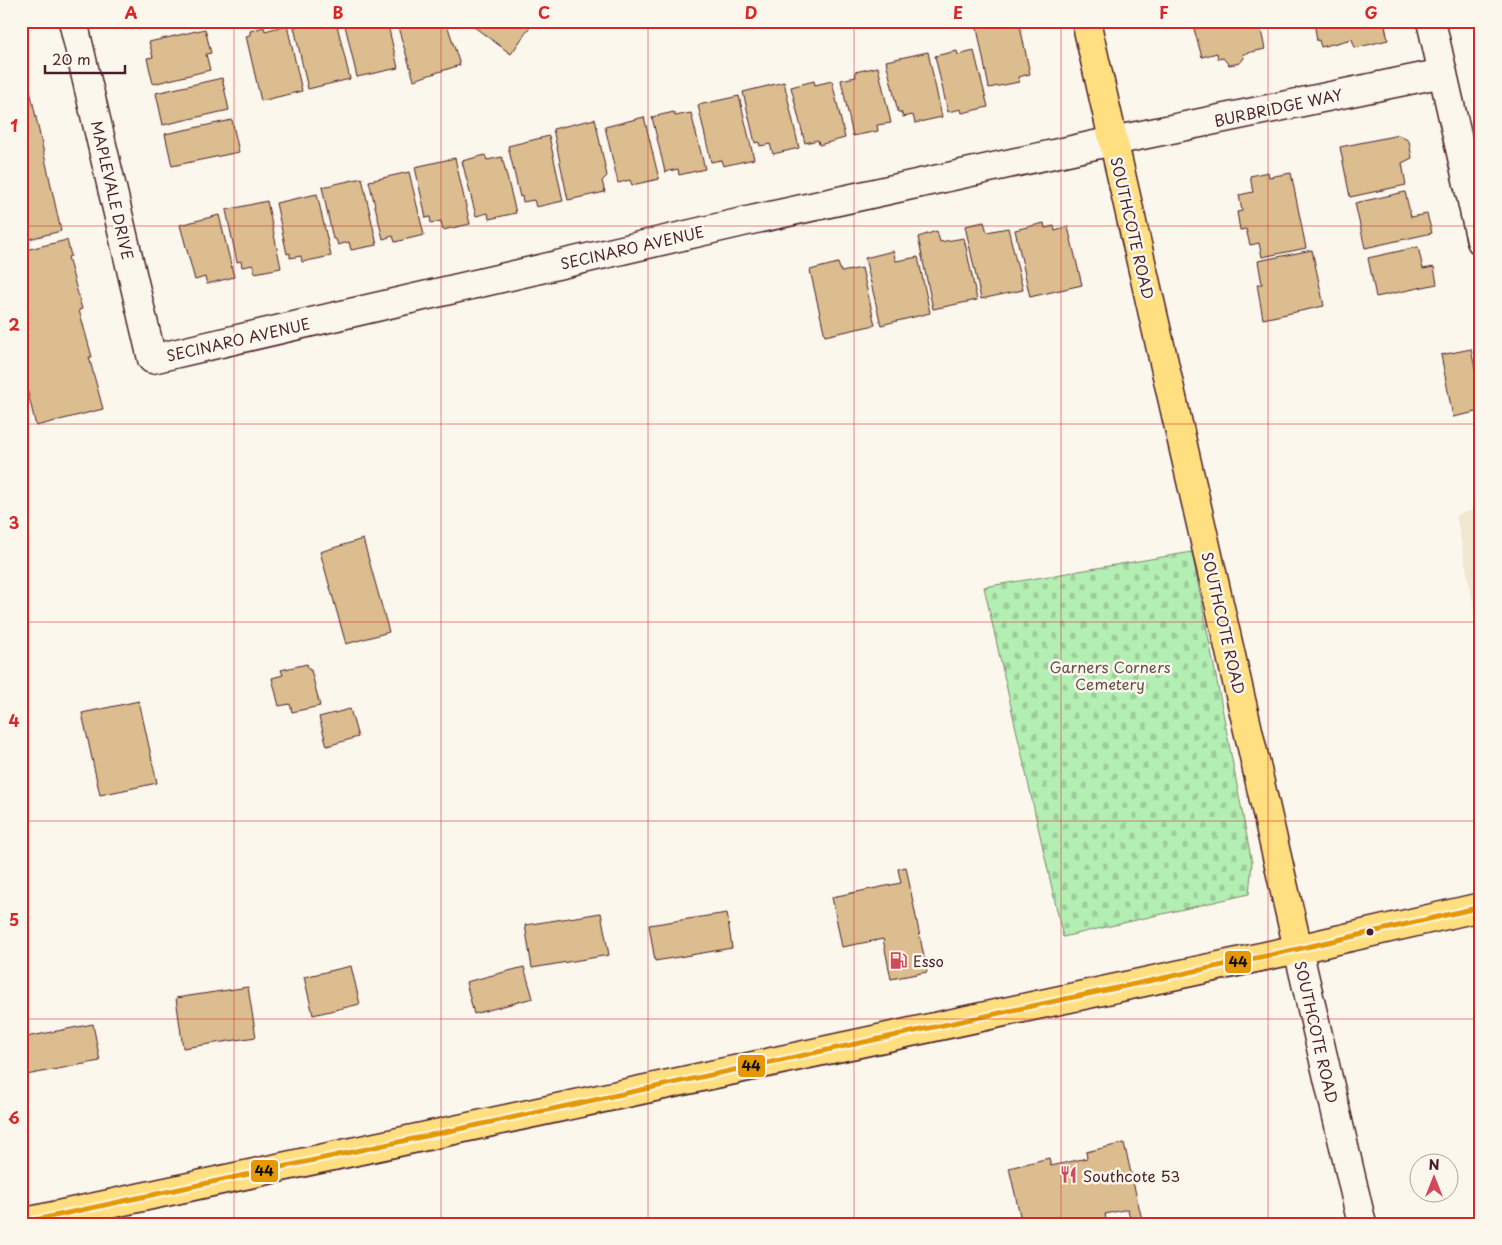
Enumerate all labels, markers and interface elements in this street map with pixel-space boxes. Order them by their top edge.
text: A [125,0,138,24]
text: B [333,0,344,24]
text: C [538,0,550,24]
text: D [745,0,757,24]
text: E [953,0,963,24]
text: F [1159,0,1169,24]
text: G [1364,0,1378,24]
scale bar [45,42,125,74]
text: 20 m [52,47,91,70]
street label: BURBRIDGE WAY [1212,82,1345,132]
text: 1 [10,113,18,137]
street label: MAPLEVALE DRIVE [86,118,140,262]
street label: SOUTHCOTE ROAD [1105,155,1161,301]
street label: SECINARO AVENUE [558,219,706,275]
street label: SECINARO AVENUE [164,311,312,367]
text: 2 [8,312,20,336]
text: 3 [9,510,19,534]
street label: SOUTHCOTE ROAD [1196,550,1252,696]
park label: Garners Corners Cemetery [1049,655,1171,695]
text: 4 [9,708,20,732]
text: 5 [9,907,19,931]
unlabelled marker [1365,927,1375,937]
place label: Esso [913,949,944,972]
fuel station icon: Esso [889,950,909,970]
line badge: 44 [1224,950,1252,974]
text: 44 [1228,951,1248,972]
street label: SOUTHCOTE ROAD [1289,959,1345,1105]
line badge: 44 [737,1054,766,1078]
text: 44 [741,1055,761,1076]
text: 6 [8,1105,20,1129]
north arrow [1410,1152,1460,1202]
text: N [1428,1154,1440,1175]
line badge: 44 [250,1159,279,1183]
text: 44 [254,1160,274,1181]
place label: Southcote 53 [1083,1164,1180,1187]
restaurant icon: Southcote 53 [1059,1165,1079,1185]

